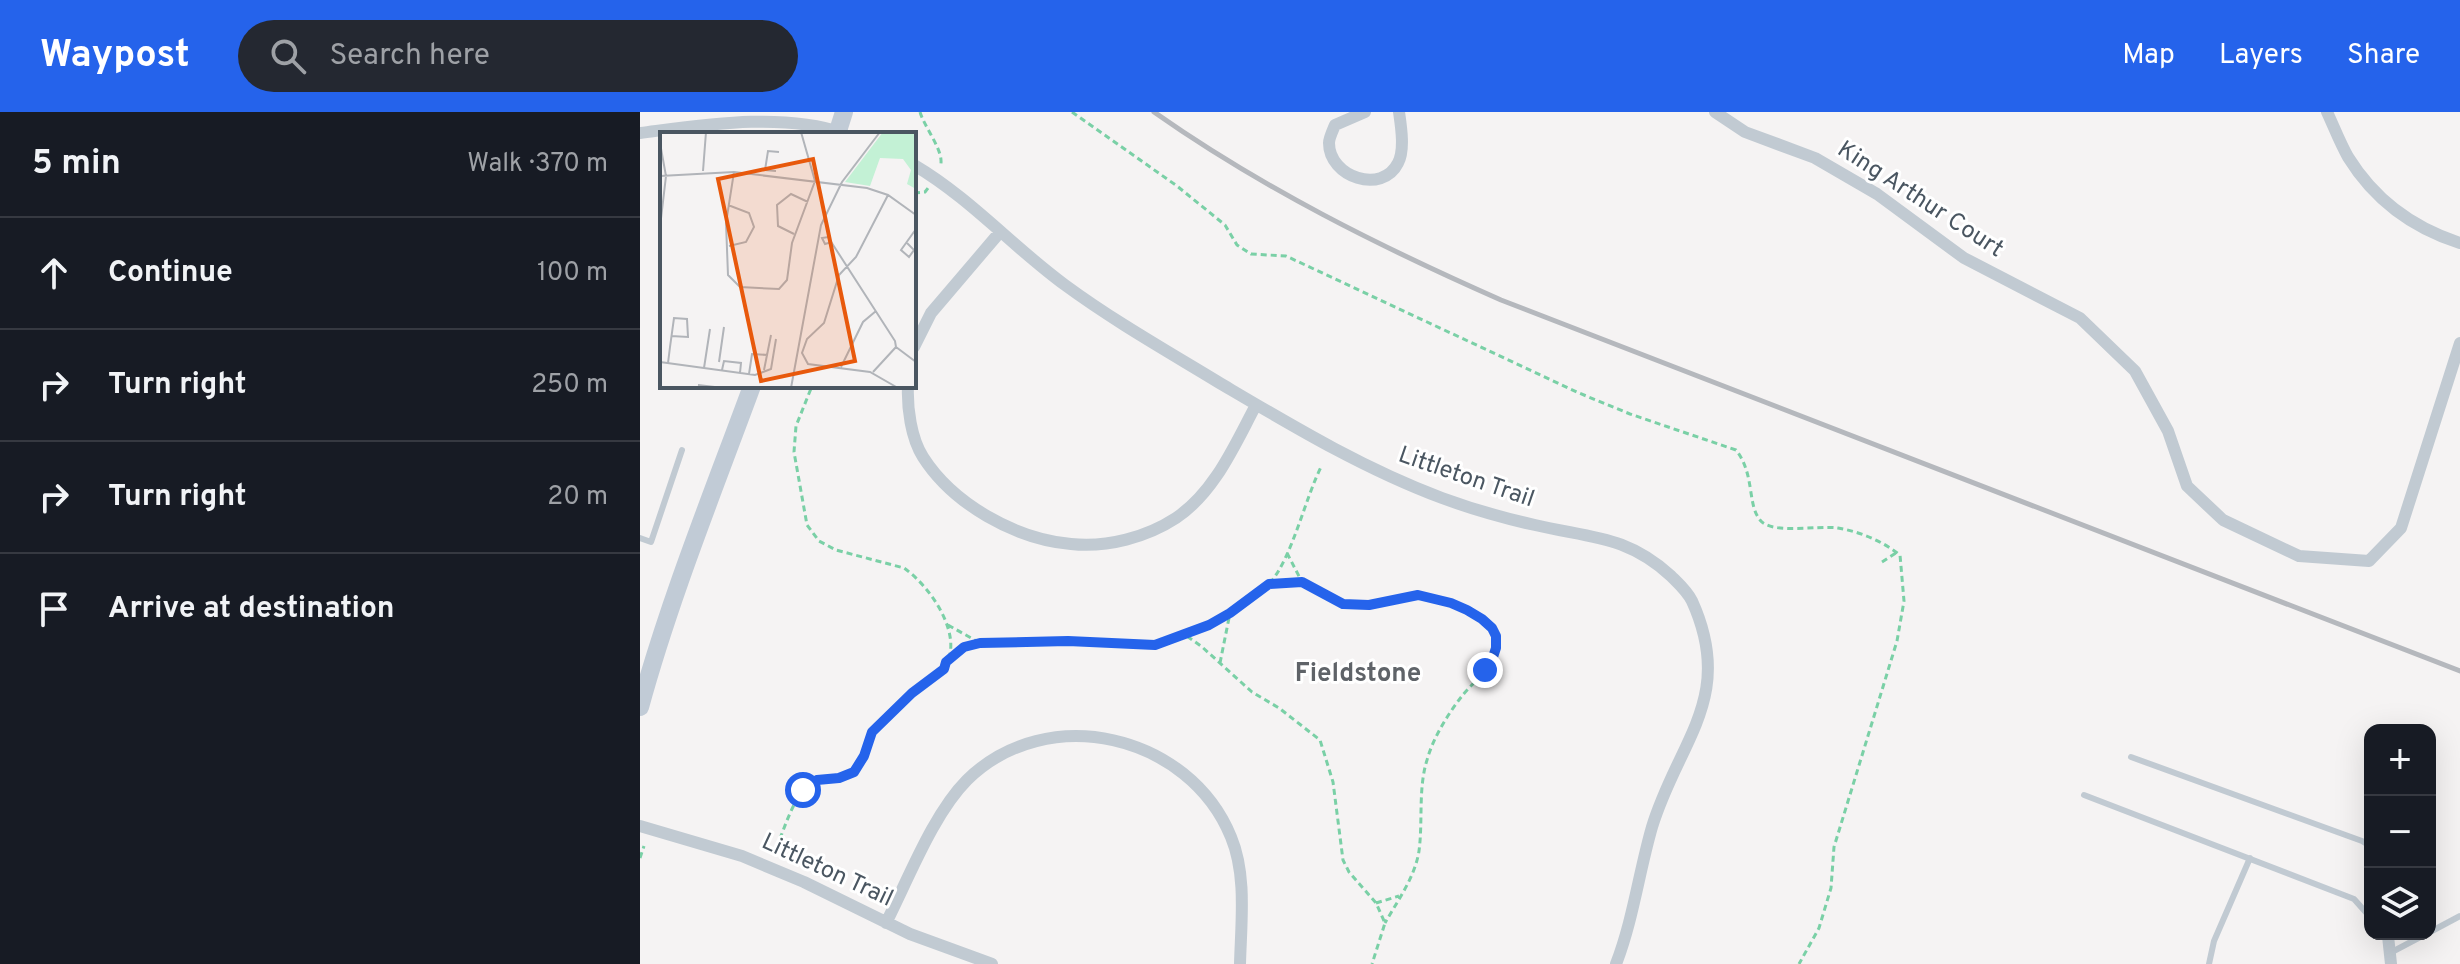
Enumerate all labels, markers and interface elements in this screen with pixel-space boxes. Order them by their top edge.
search box [238,20,798,92]
text: Waypost [40,32,190,81]
icon: search [266,34,310,78]
text: Search here [330,38,490,75]
text: Map [2122,38,2175,74]
text: Layers [2219,38,2303,74]
text: Share [2347,38,2420,74]
inset map [660,132,916,388]
street label: King Arthur Court [1831,135,2009,265]
text: 5 min [32,143,121,186]
text: Walk · 370 m [467,148,608,181]
icon: ahead [32,251,76,295]
text: Continue [108,255,233,292]
text: 100 m [537,257,608,290]
icon: right [32,363,76,407]
text: Turn right [108,367,246,404]
text: 250 m [531,369,608,402]
street label: Littleton Trail [1394,441,1538,515]
icon: right [32,475,76,519]
text: Turn right [108,479,246,516]
text: 20 m [547,481,608,514]
icon: arrive [32,587,76,631]
text: Arrive at destination [108,591,394,628]
route end [1467,652,1503,688]
district label: Fieldstone [1295,658,1421,691]
map controls [2364,724,2436,940]
button: + [2364,724,2436,796]
route start [785,772,821,808]
button: − [2364,796,2436,868]
street label: Littleton Trail [756,827,898,915]
button: layers [2364,868,2436,940]

